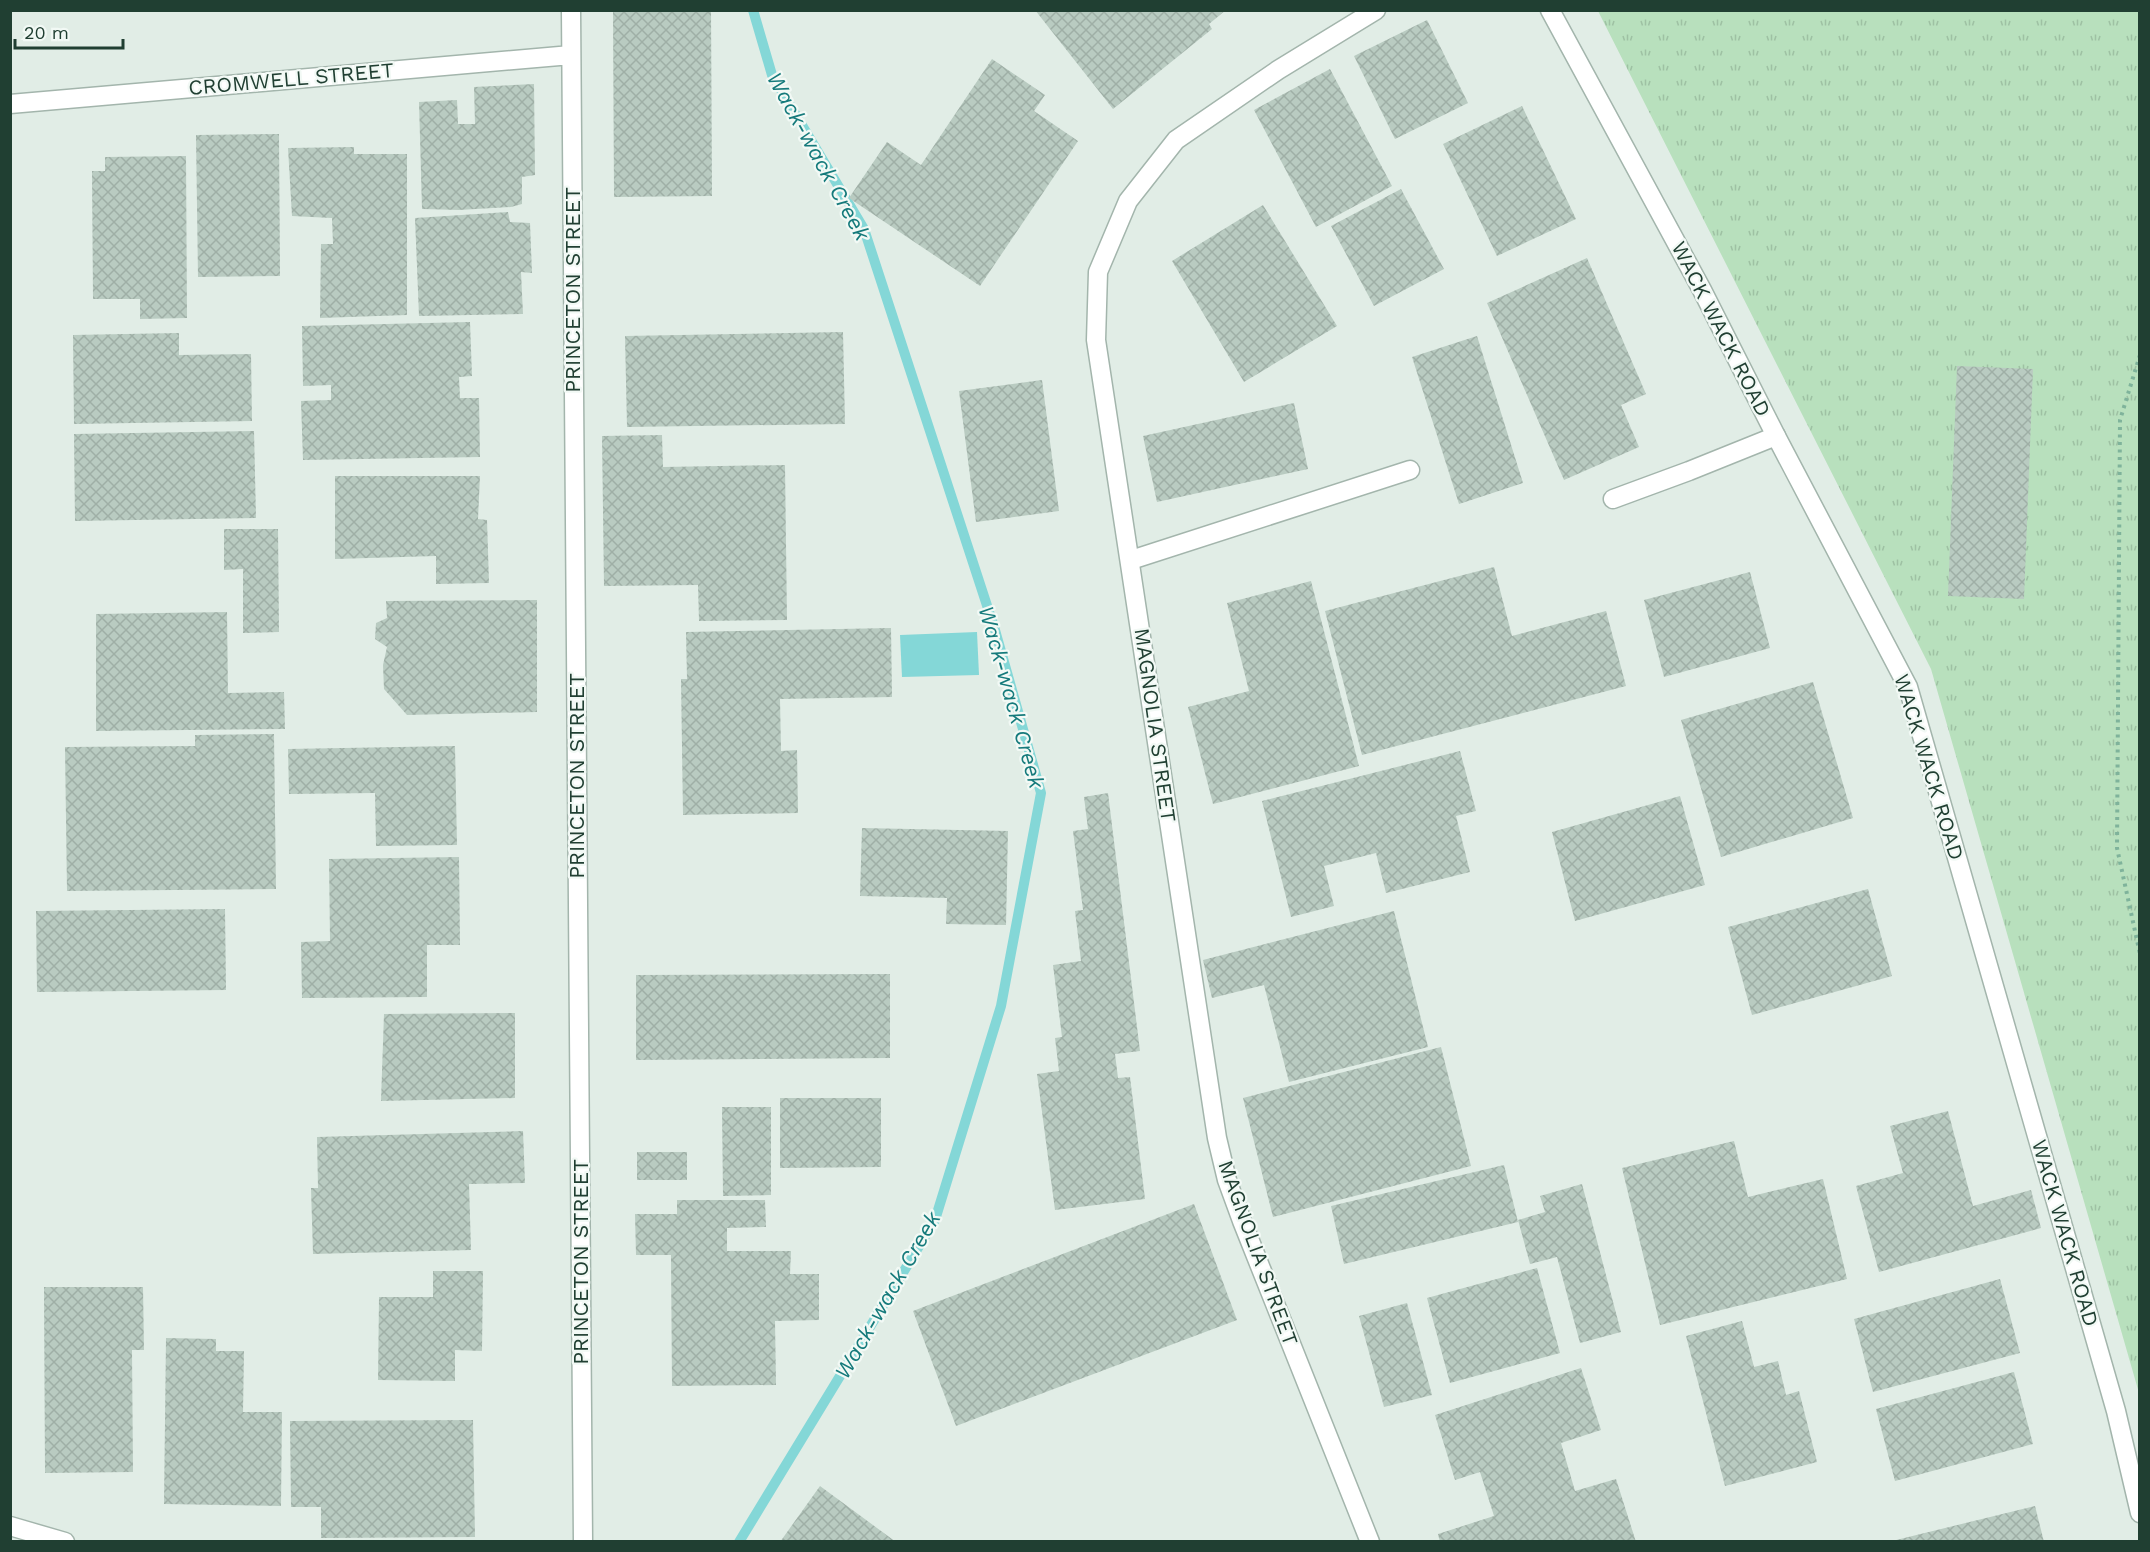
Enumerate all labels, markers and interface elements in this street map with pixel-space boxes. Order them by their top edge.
scale bar [15,12,123,50]
text: 20 m [24,22,69,43]
street label: CROMWELL STREET [187,57,395,100]
water label: Wack-wack Creek [762,67,876,246]
street label: PRINCETON STREET [560,187,585,393]
street label: WACK WACK ROAD [1666,237,1776,421]
water label: Wack-wack Creek [973,603,1050,792]
street label: MAGNOLIA STREET [1130,626,1182,824]
street label: WACK WACK ROAD [1889,671,1970,863]
street label: PRINCETON STREET [564,673,589,879]
street label: WACK WACK ROAD [2027,1137,2104,1329]
street label: MAGNOLIA STREET [1213,1157,1304,1349]
street label: PRINCETON STREET [568,1159,593,1365]
water label: Wack-wack Creek [829,1206,946,1383]

